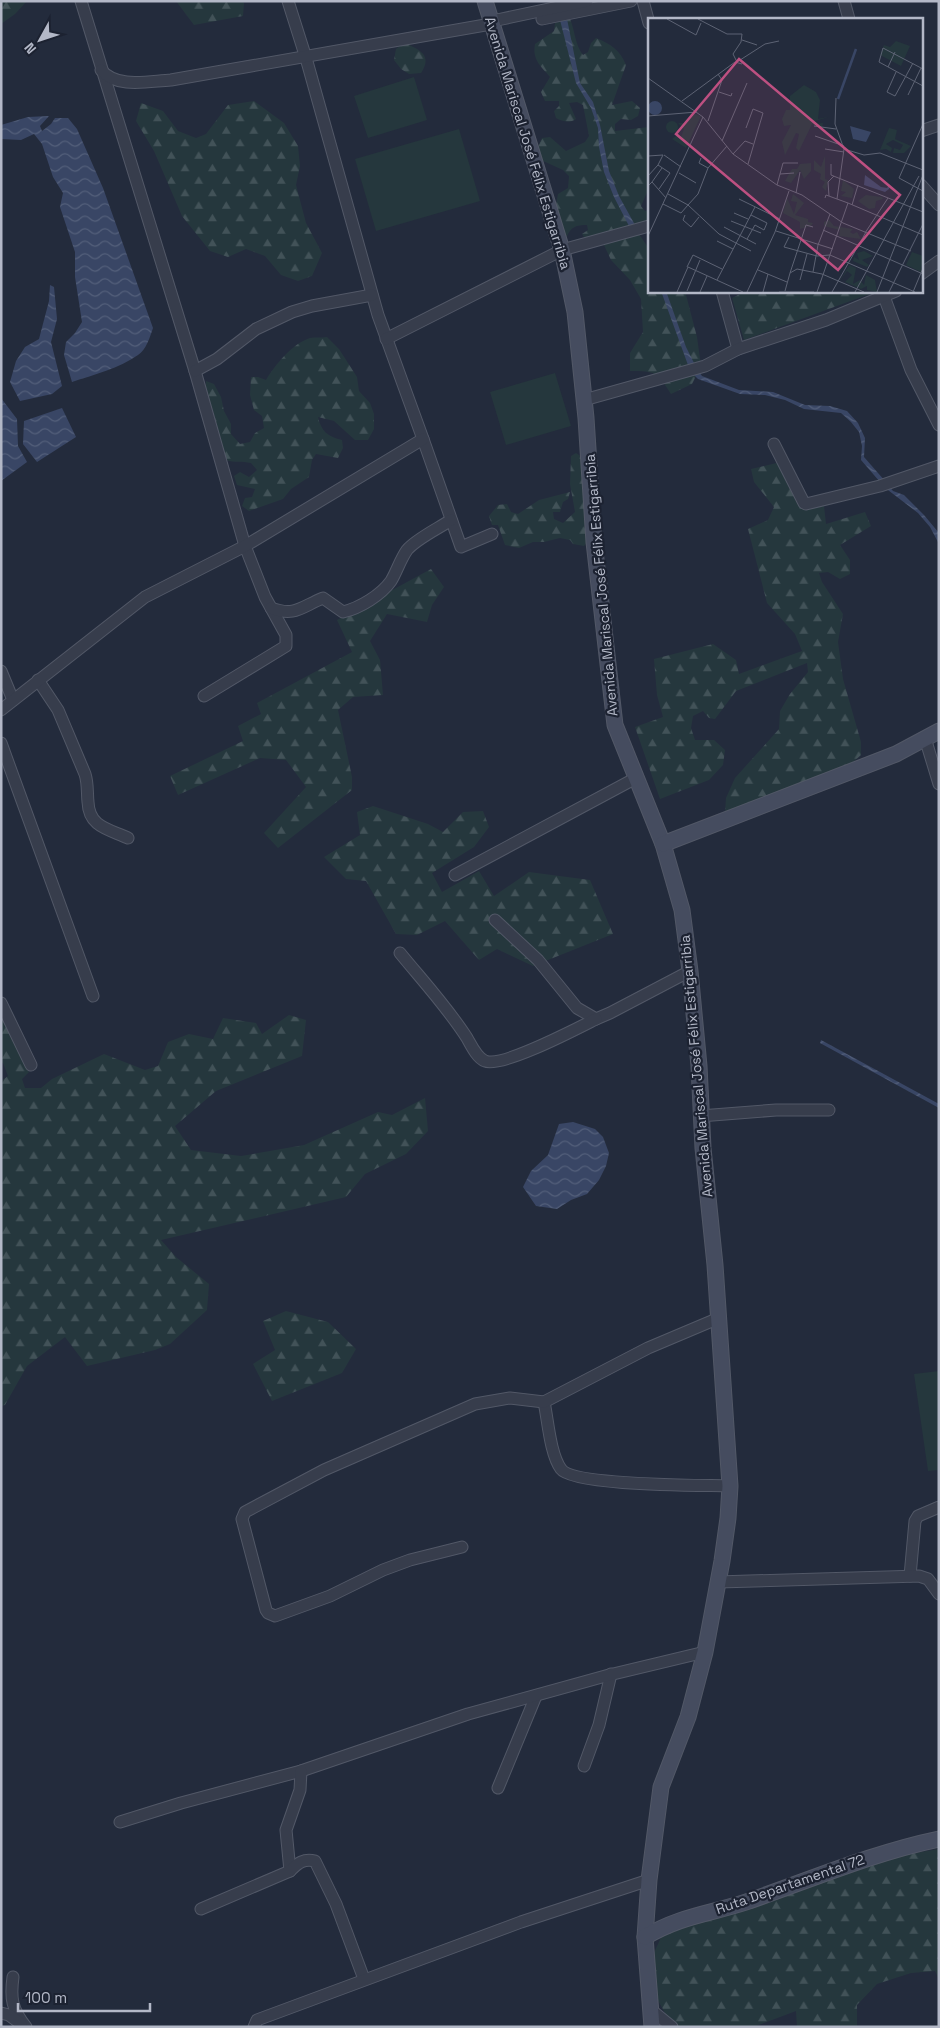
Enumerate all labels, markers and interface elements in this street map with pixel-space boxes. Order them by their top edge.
street label: Avenida Mariscal José Félix Estigarribia [481,14,575,272]
north arrow [15,15,65,65]
inset map [648,18,922,292]
text: N [20,39,40,58]
street label: Avenida Mariscal José Félix Estigarribia [581,453,621,717]
street label: Avenida Mariscal José Félix Estigarribia [676,934,716,1198]
street label: Ruta Departamental 72 [713,1850,867,1918]
scale bar [18,1980,150,2012]
text: 100 m [25,1988,67,2007]

